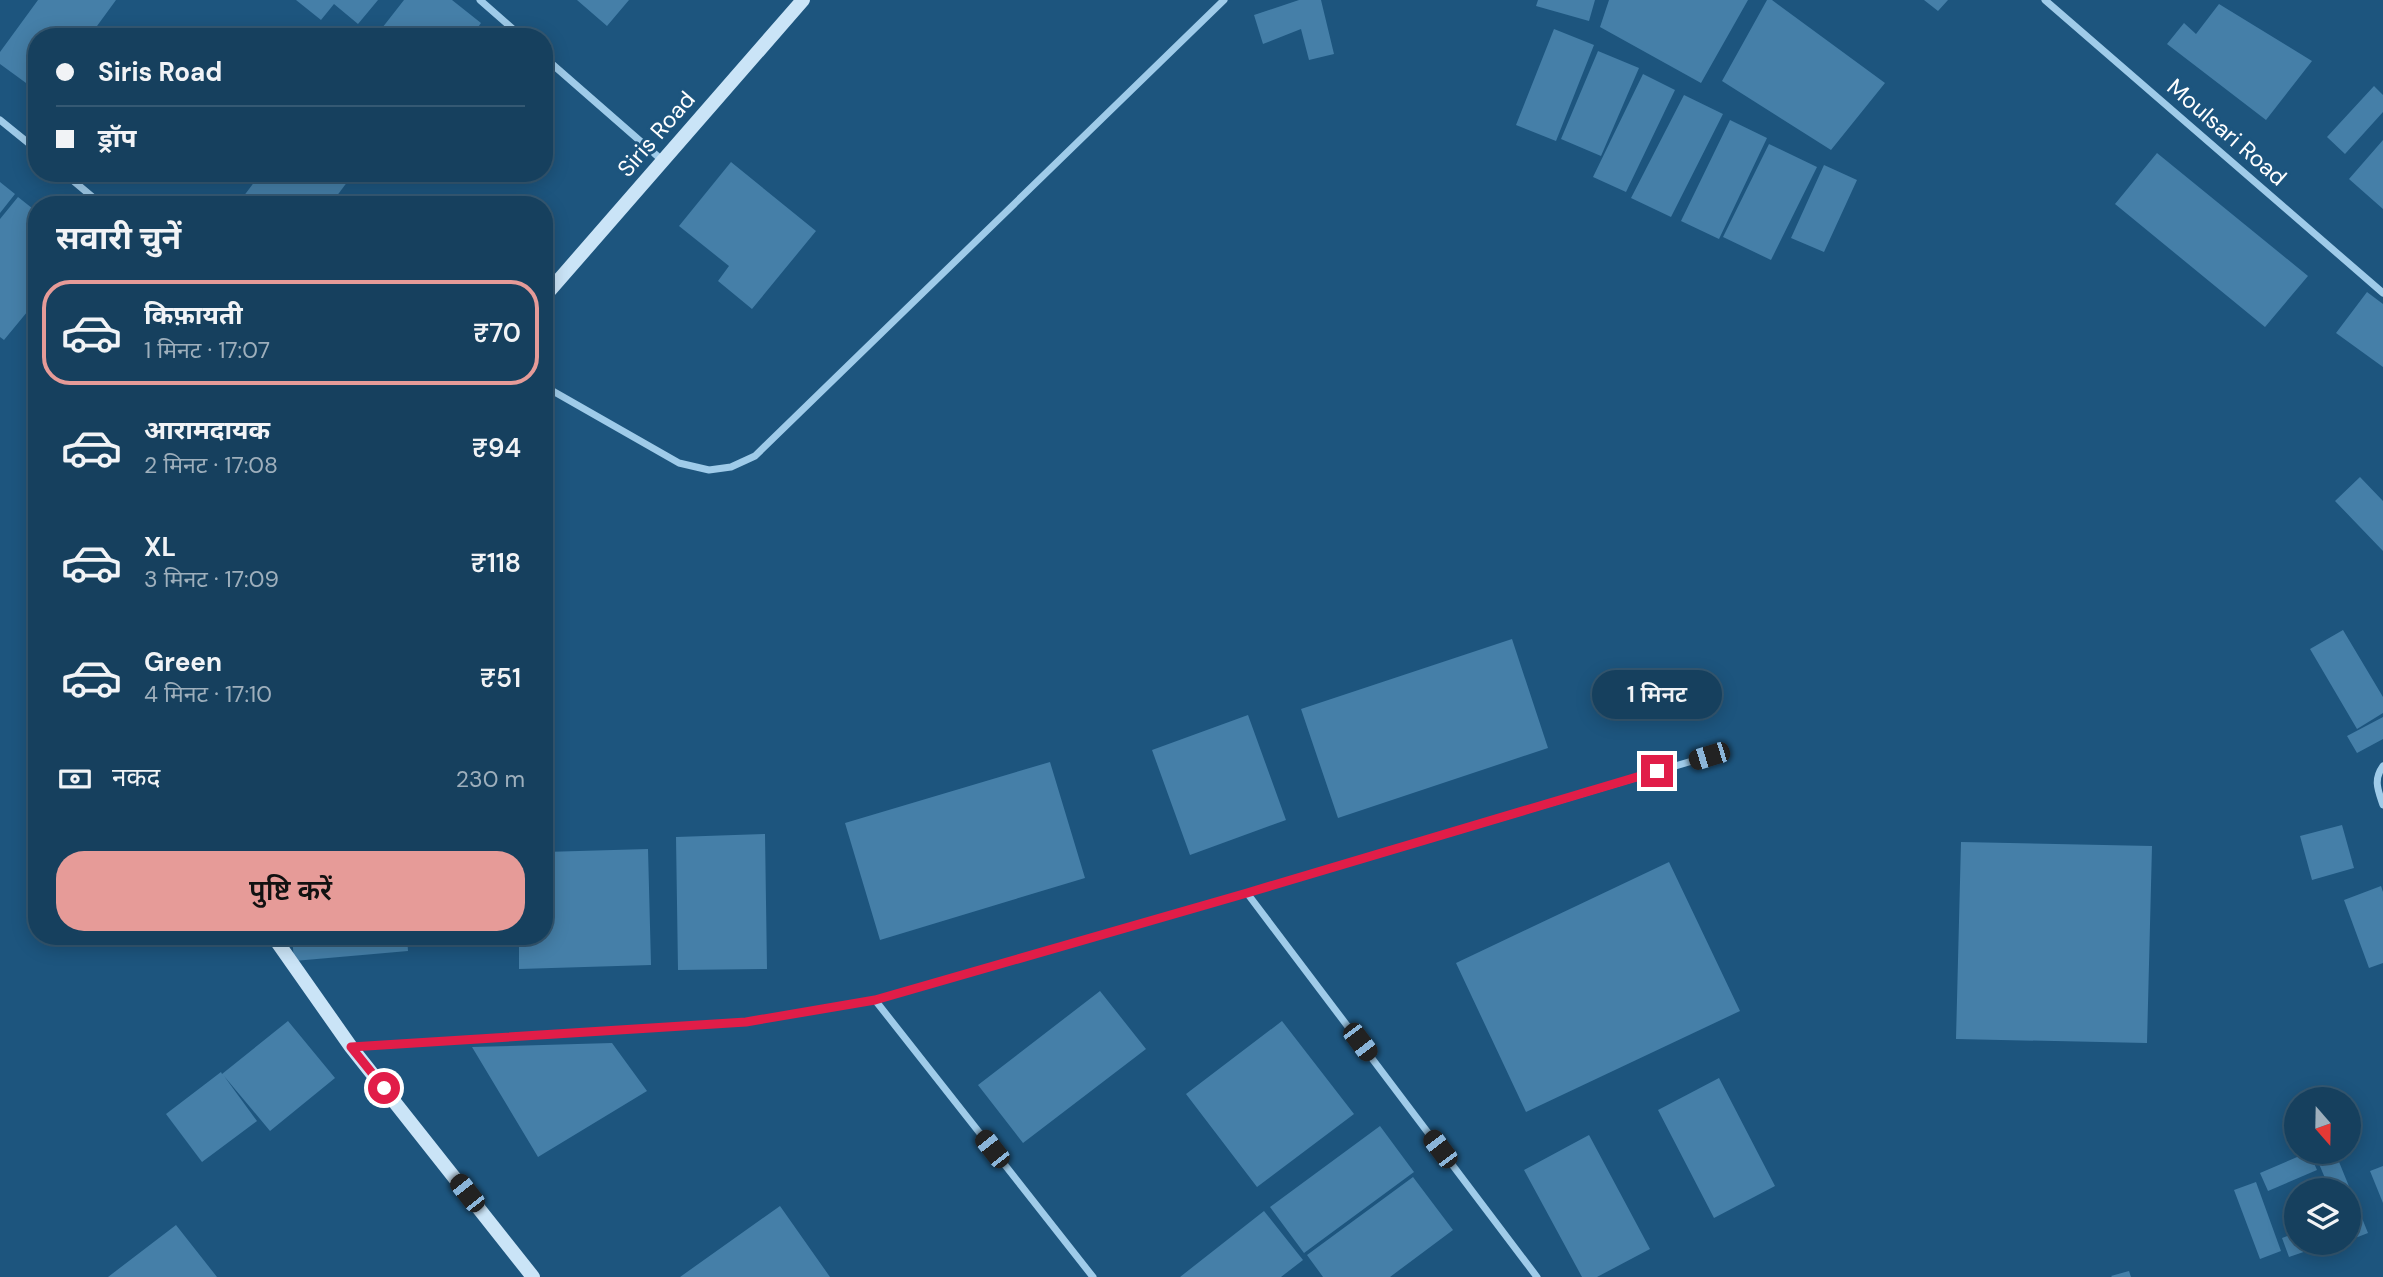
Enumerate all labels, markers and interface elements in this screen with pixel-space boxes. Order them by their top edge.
text: Siris Road [98,55,222,89]
street label: Moulsari Road [2161,72,2293,192]
street label: Siris Road [611,85,701,183]
text: ड्रॉप [98,121,136,155]
text: सवारी चुनें [56,217,181,259]
text: किफ़ायती [144,298,243,332]
icon: car [60,301,123,364]
text: ₹70 [473,316,521,350]
text: 1 मिनट · 17:07 [144,335,270,365]
text: आरामदायक [144,413,270,447]
icon: car [60,416,123,479]
text: ₹94 [472,431,521,465]
text: 2 मिनट · 17:08 [144,450,278,480]
text: XL [144,530,176,564]
icon: car [60,531,123,594]
text: ₹118 [470,546,521,580]
text: 3 मिनट · 17:09 [144,564,279,594]
text: Green [144,645,222,679]
icon: car [60,646,123,709]
text: ₹51 [480,661,521,695]
callout: 1 मिनट [1592,670,1722,718]
text: 4 मिनट · 17:10 [144,679,272,709]
text: 1 मिनट [1627,679,1687,709]
car [1686,740,1733,772]
route end [1641,755,1673,787]
icon: cash [56,760,94,798]
text: नकद [112,760,160,794]
text: 230 m [456,764,525,794]
button: पुष्टि करें [56,851,525,931]
car [1339,1019,1382,1065]
route start [368,1072,400,1104]
north arrow [2284,1087,2361,1164]
map controls [2284,1087,2361,1255]
car [971,1126,1014,1172]
car [1419,1126,1462,1172]
car [446,1170,489,1216]
button: layers [2284,1178,2361,1255]

